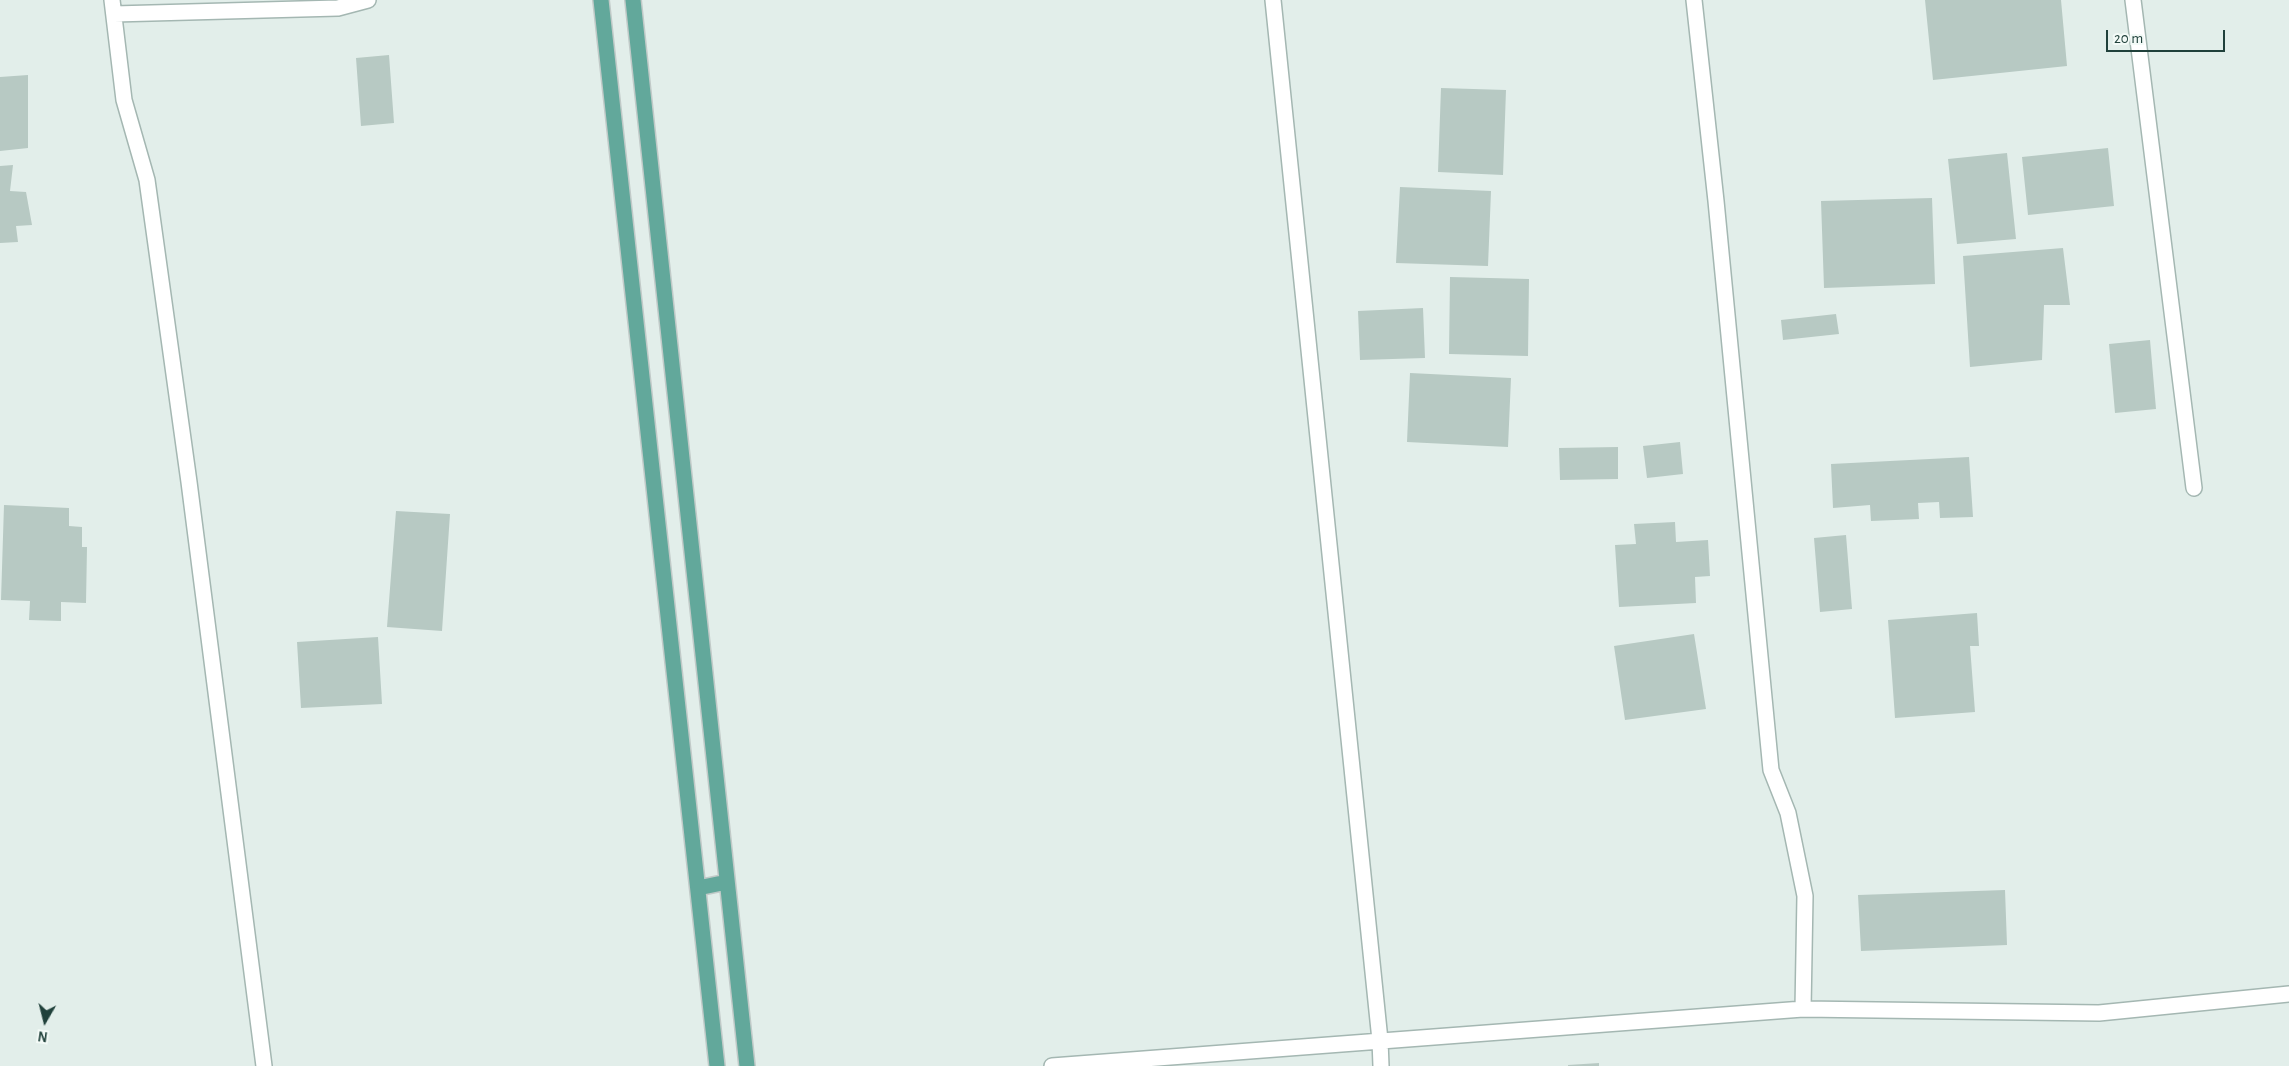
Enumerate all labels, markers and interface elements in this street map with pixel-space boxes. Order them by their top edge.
scale bar [2109,20,2228,52]
text: 20 m [2114,31,2143,46]
north arrow [20,996,70,1046]
text: N [37,1028,49,1043]

